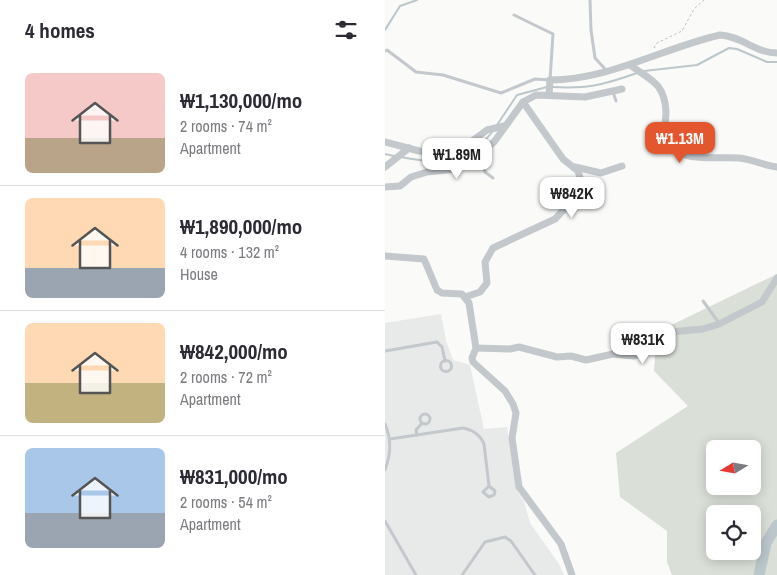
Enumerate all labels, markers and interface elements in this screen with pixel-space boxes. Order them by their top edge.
text: 4 homes [25,16,95,45]
icon: filters [332,16,360,44]
text: ₩1,130,000/mo [180,86,302,115]
icon: home [65,93,125,153]
text: 2 rooms · 74 m² [180,115,272,137]
pin: ₩1.13M [639,121,721,164]
text: ₩1.13M [656,127,704,149]
text: Apartment [180,137,241,159]
pin: ₩1.89M [416,138,498,180]
text: ₩1.89M [433,143,481,165]
pin: ₩842K [537,176,607,219]
text: ₩842K [551,182,593,204]
text: ₩1,890,000/mo [180,212,302,241]
icon: home [65,218,125,278]
text: 4 rooms · 132 m² [180,241,279,263]
text: House [180,263,218,285]
pin: ₩831K [608,322,678,365]
text: ₩831K [622,328,664,350]
text: ₩842,000/mo [180,337,288,366]
icon: home [65,343,125,403]
text: 2 rooms · 72 m² [180,366,272,388]
text: Apartment [180,388,241,410]
north arrow [706,440,761,495]
map controls [706,440,761,560]
text: ₩831,000/mo [180,462,288,491]
icon: home [65,468,125,528]
text: 2 rooms · 54 m² [180,491,272,513]
button: locate [706,505,761,560]
text: Apartment [180,513,241,535]

